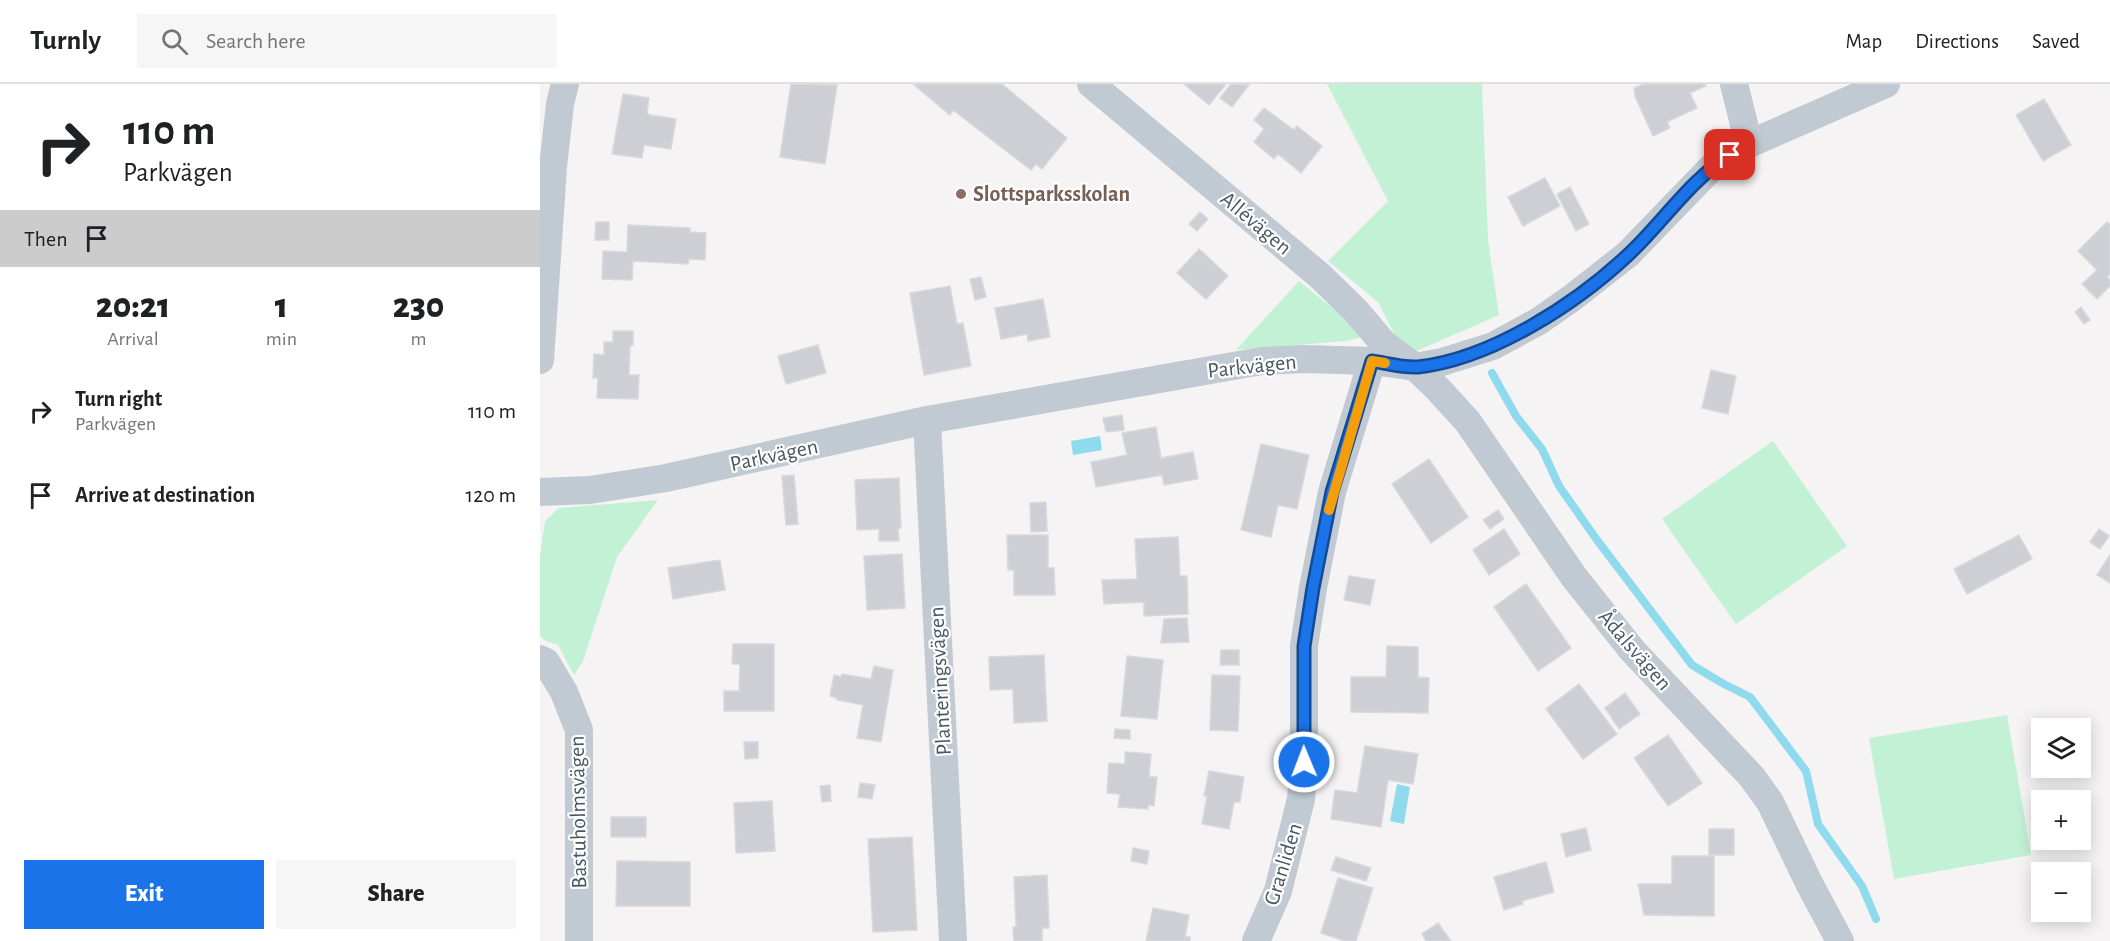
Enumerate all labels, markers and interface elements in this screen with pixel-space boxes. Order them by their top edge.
search box [137,14,557,68]
icon: search [158,25,191,58]
text: Turnly [30,27,101,55]
text: Search here [206,30,306,52]
text: Map [1846,31,1882,52]
text: Directions [1915,31,1999,52]
text: Saved [2032,31,2080,52]
icon: right [24,108,102,186]
text: 110 m [123,110,215,152]
pin [1704,129,1755,180]
icon: arrive [1713,138,1746,171]
text: Parkvägen [123,159,233,186]
place label: Slottsparksskolan [973,183,1130,205]
marker: Slottsparksskolan [954,187,968,201]
street label: Allévägen [1216,187,1296,259]
icon: arrive [80,222,113,255]
text: Then [24,228,68,250]
text: 20:21 [96,288,170,324]
text: 1 [275,288,288,324]
text: 230 [393,288,444,324]
text: Arrival [107,329,159,349]
text: min [266,329,297,349]
text: m [411,329,427,349]
street label: Parkvägen [1206,350,1298,382]
text: Turn right [75,388,162,410]
icon: right [24,395,57,428]
text: 110 m [468,400,516,422]
text: Parkvägen [75,414,156,434]
street label: Parkvägen [728,435,820,475]
icon: arrive [24,479,57,512]
text: Arrive at destination [75,484,255,506]
text: 120 m [466,484,516,506]
street label: Ådalsvägen [1594,605,1676,694]
street label: Planteringsvägen [925,606,955,756]
map controls [2031,718,2091,922]
button: layers [2031,718,2091,778]
position arrow [1272,730,1336,794]
street label: Bastuholmsvägen [566,735,590,889]
button: + [2031,790,2091,850]
street label: Granliden [1260,820,1306,908]
button: Exit [24,860,264,929]
button: Share [276,860,516,929]
button: − [2031,862,2091,922]

